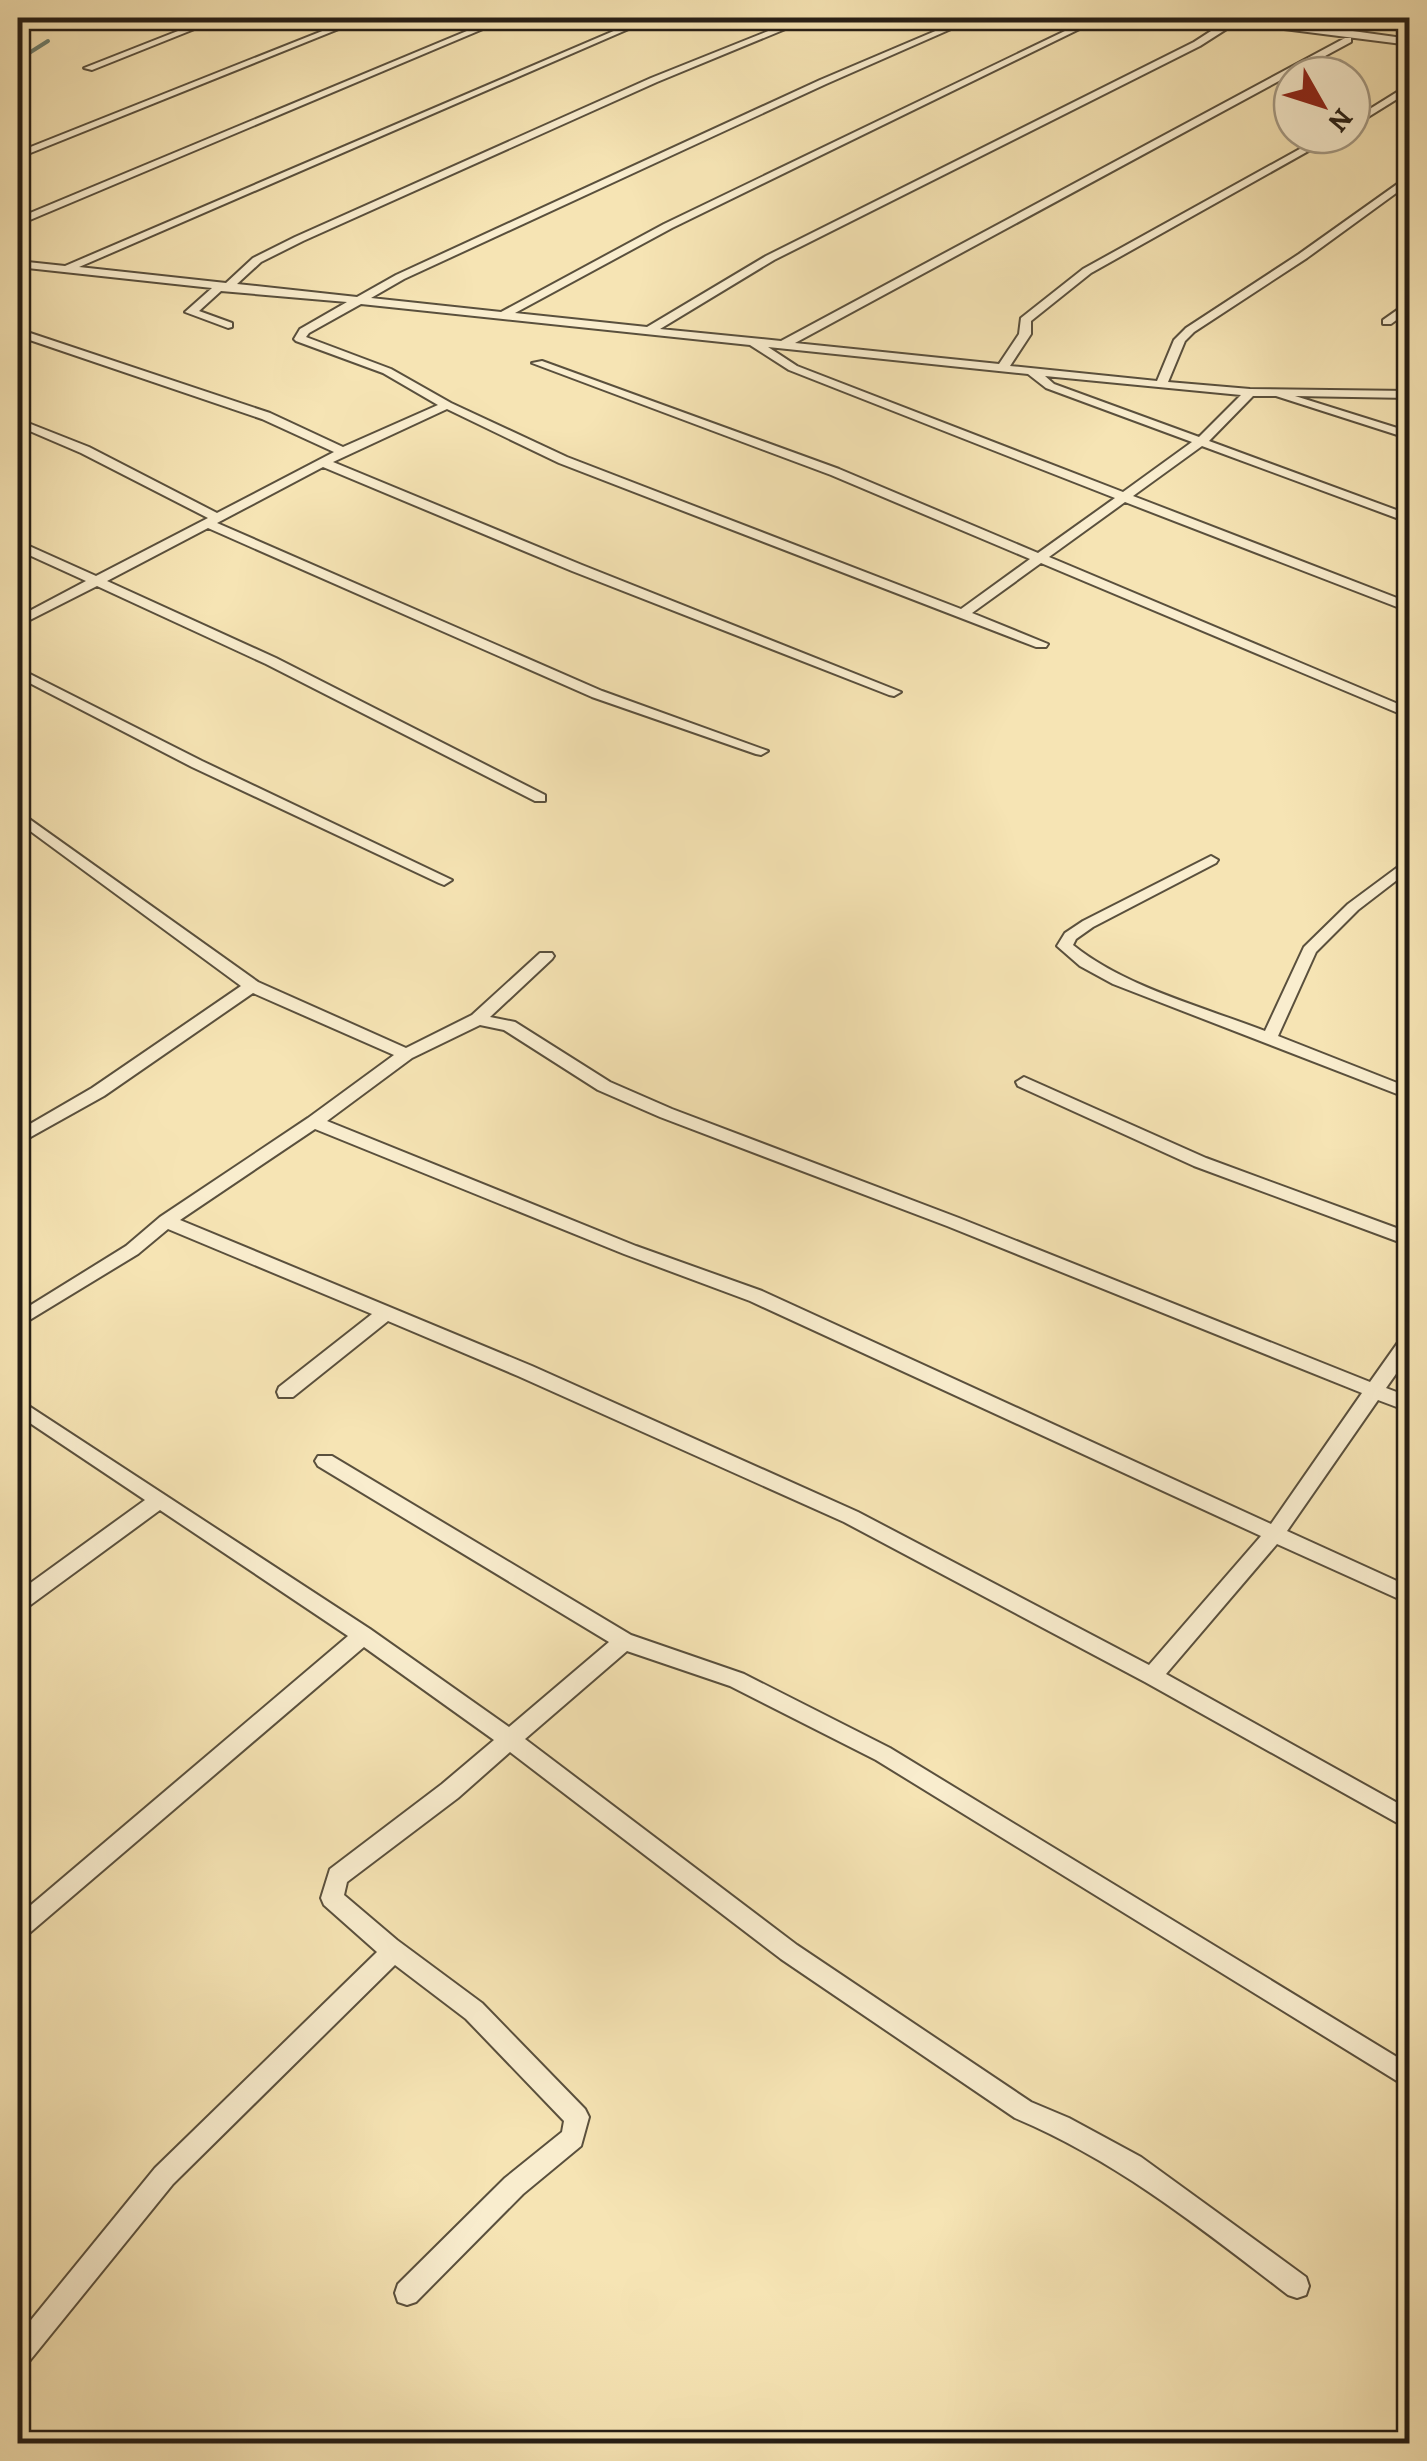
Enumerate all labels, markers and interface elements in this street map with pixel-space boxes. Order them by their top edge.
north arrow [1272,55,1372,155]
text: N [1319,100,1362,140]

